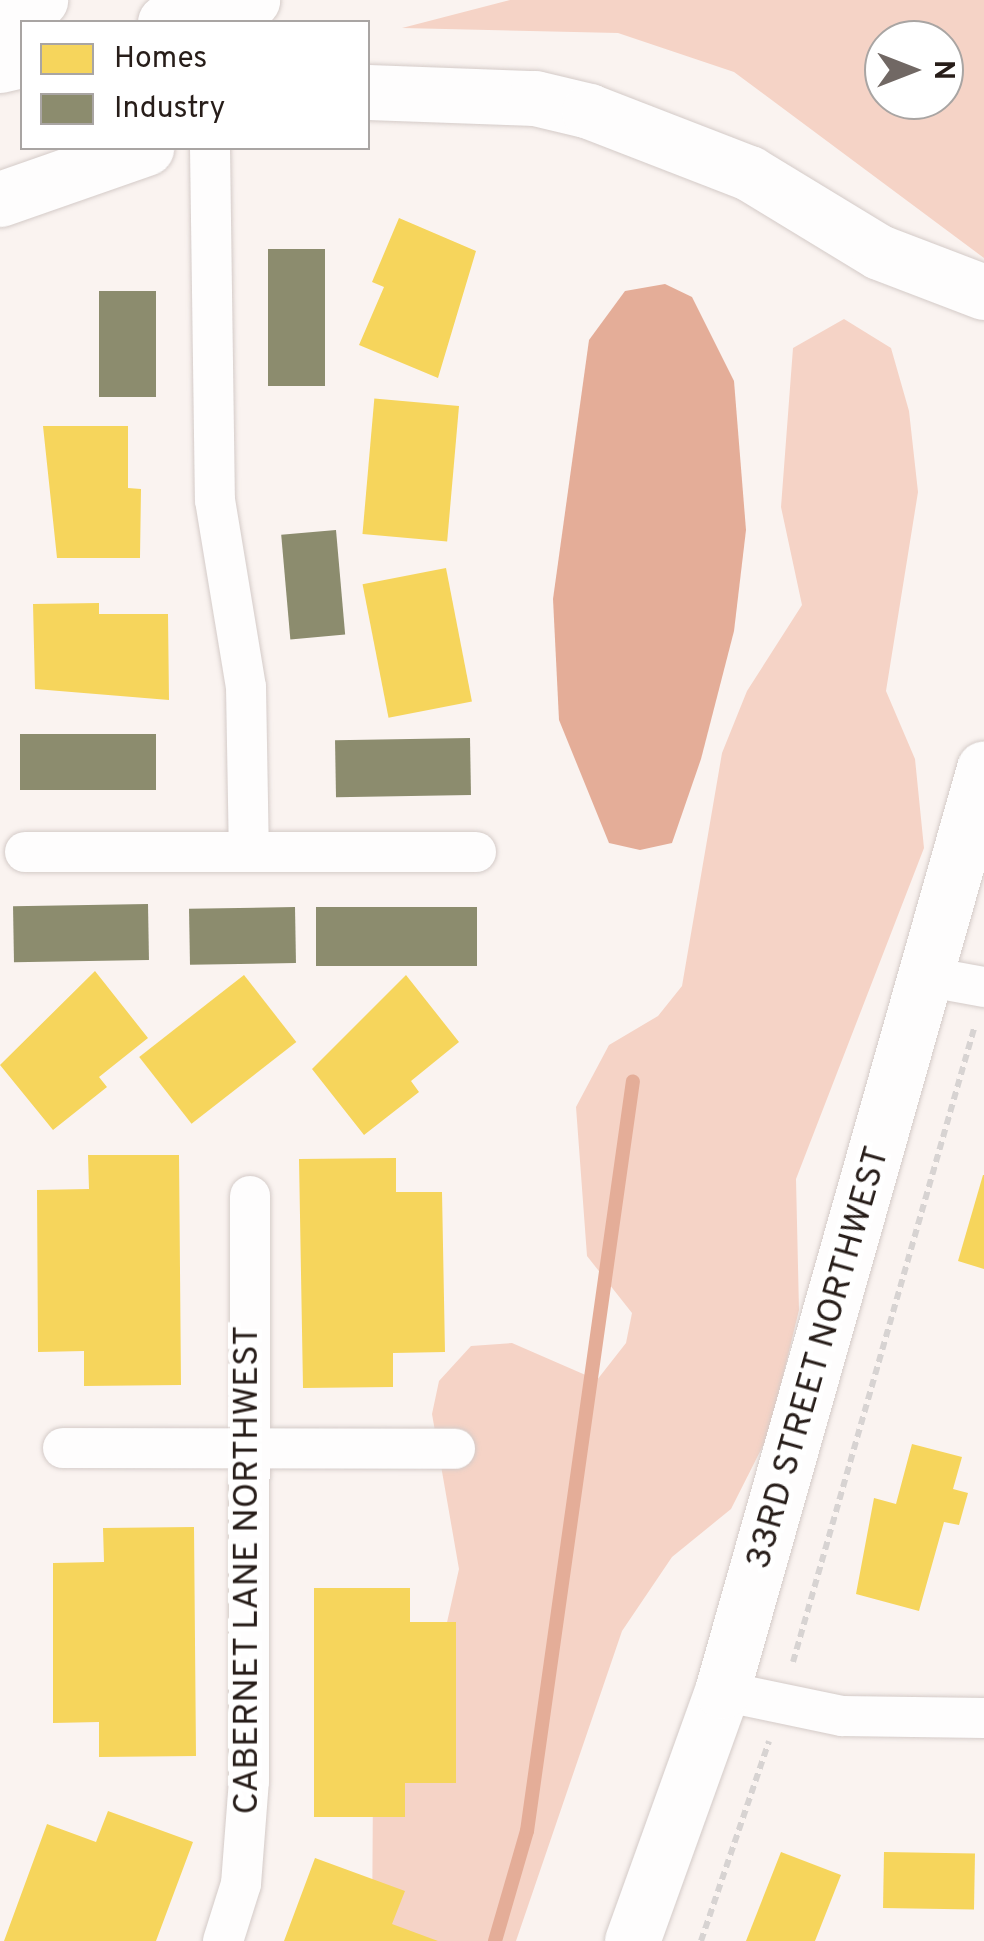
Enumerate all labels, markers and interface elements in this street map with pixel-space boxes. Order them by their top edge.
legend [20,20,370,150]
north arrow [864,20,964,120]
text: Homes [114,41,207,78]
text: N [924,60,960,80]
text: Industry [114,91,225,128]
street label: 33RD STREET NORTHWEST [738,1141,900,1575]
street label: CABERNET LANE NORTHWEST [227,1325,269,1815]

